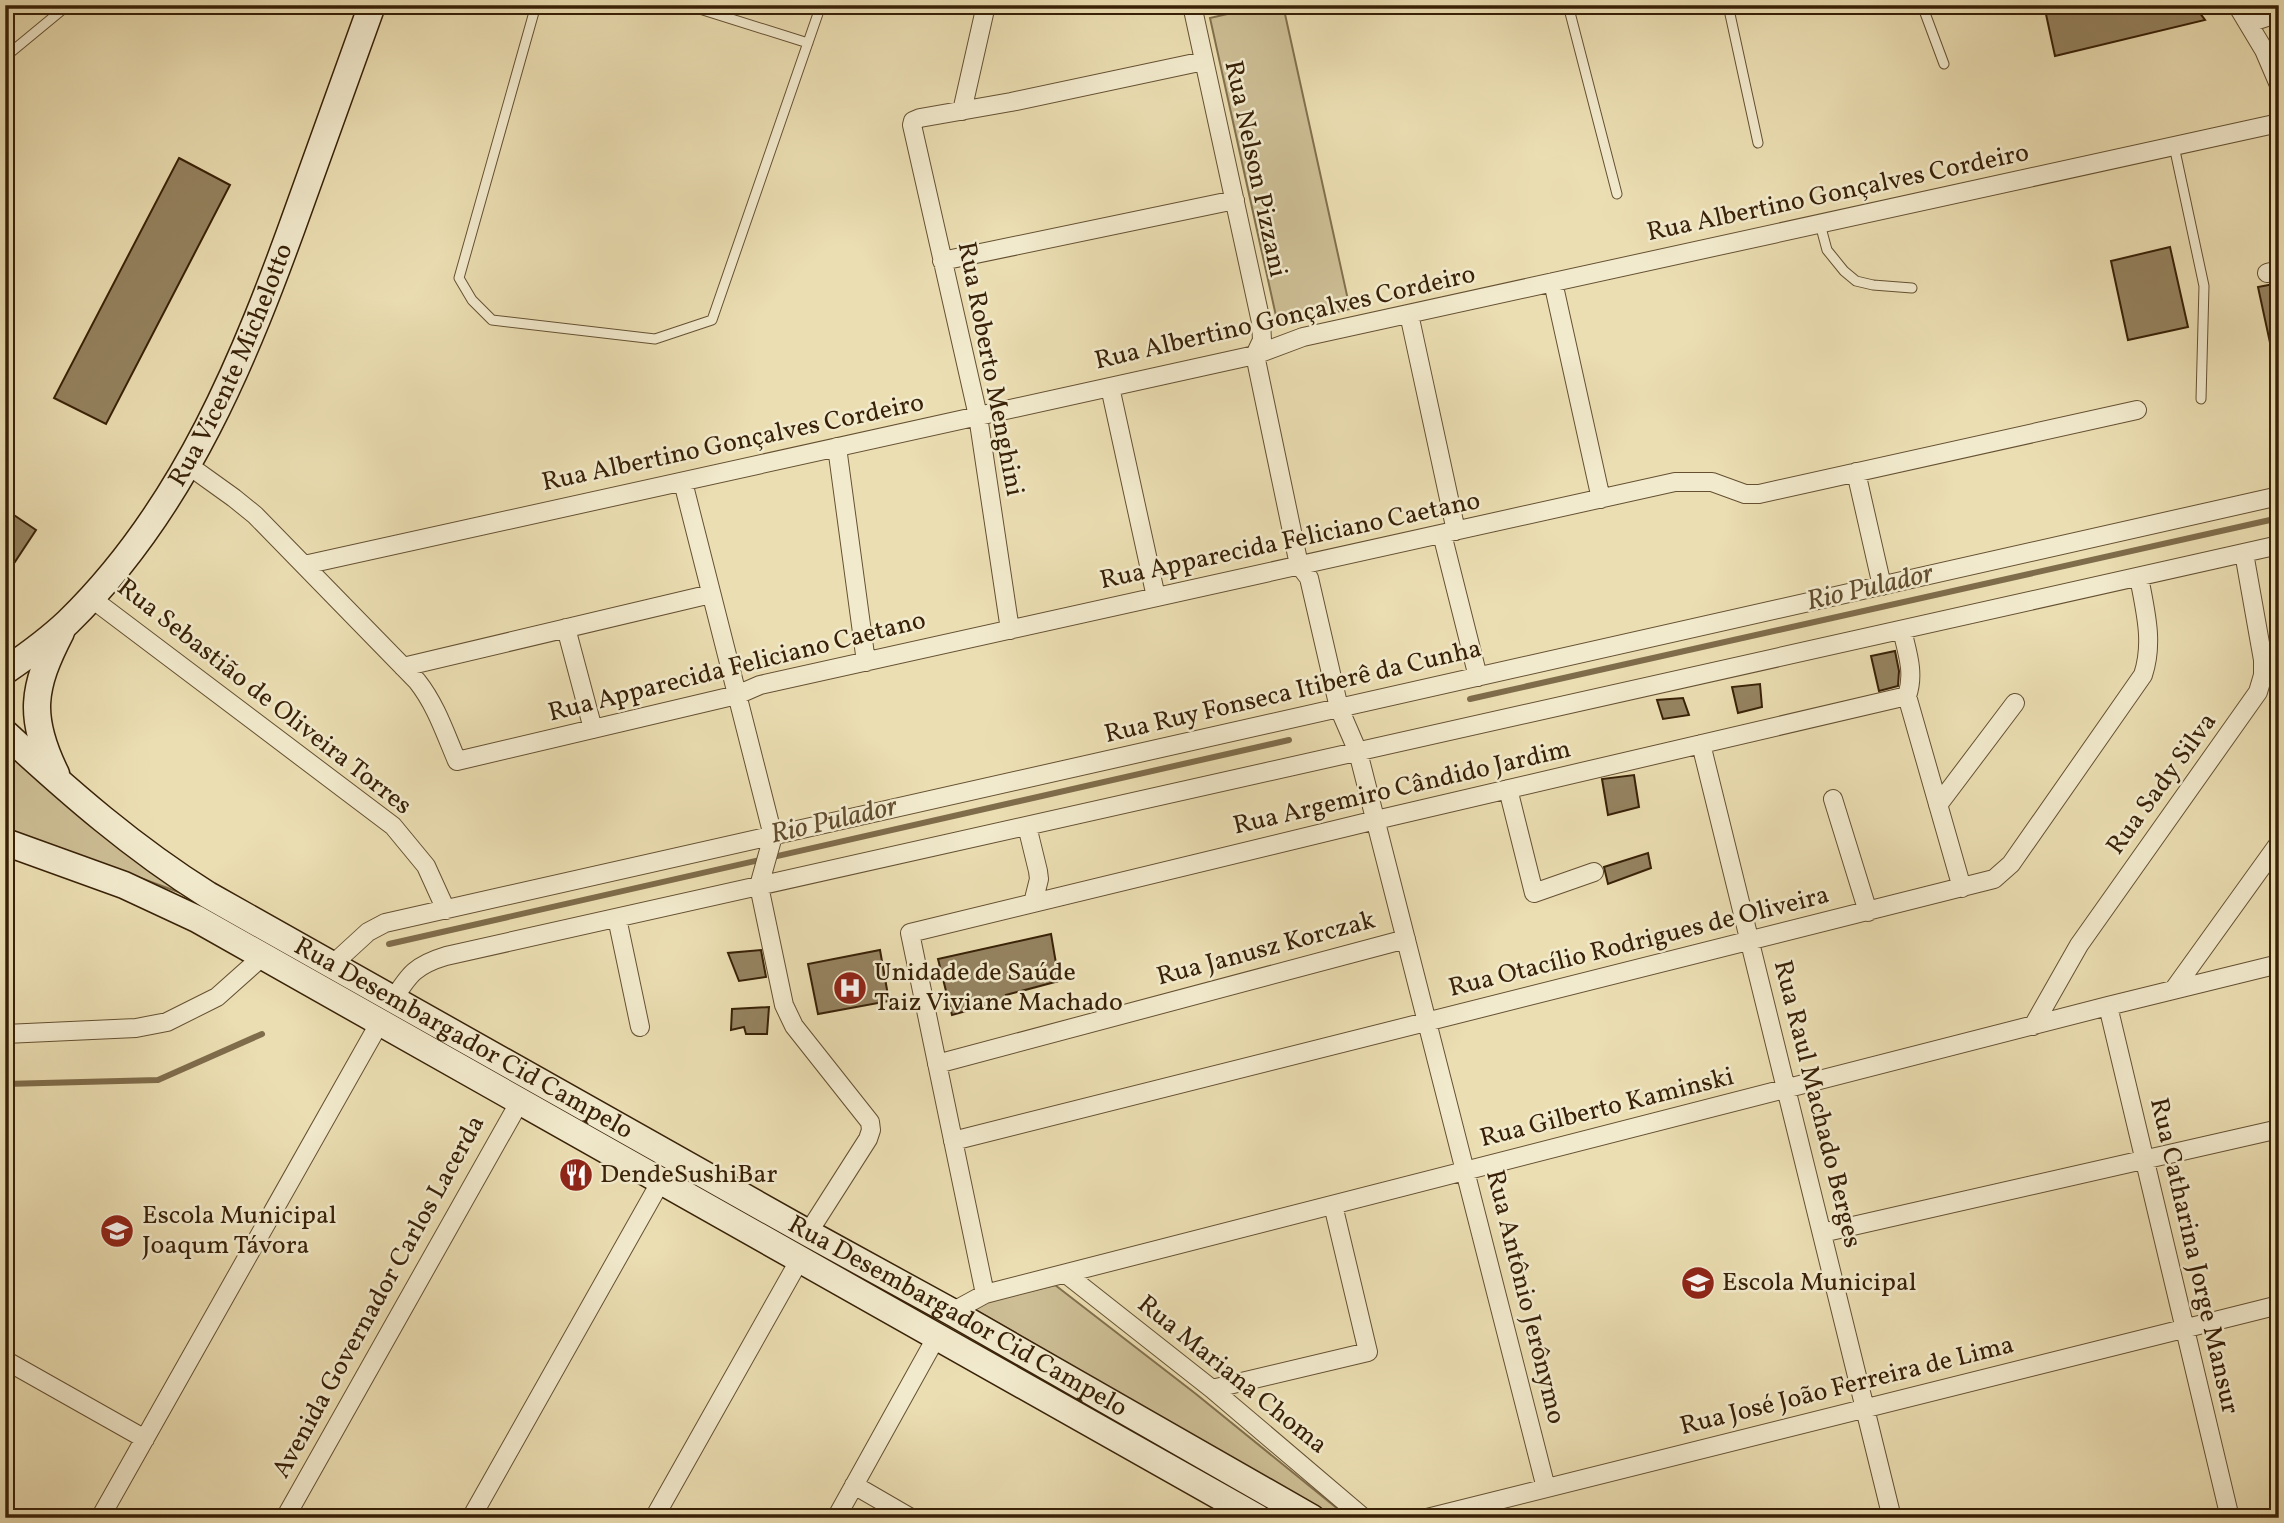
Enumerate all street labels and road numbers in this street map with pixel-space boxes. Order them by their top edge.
street label: Rua Nelson Pizzani [1214,57,1296,281]
street label: Rua Albertino Gonçalves Cordeiro [1644,135,2032,251]
street label: Rua Vicente Michelotto [160,239,302,494]
street label: Rua Roberto Menghini [948,239,1032,499]
street label: Rua Albertino Gonçalves Cordeiro [1091,257,1479,379]
street label: Rua Albertino Gonçalves Cordeiro [539,385,927,501]
street label: Rua Apparecida Feliciano Caetano [1097,483,1483,599]
street label: Rua Sebastião de Oliveira Torres [109,570,419,824]
street label: Rua Apparecida Feliciano Caetano [544,603,930,731]
street label: Rua Ruy Fonseca Itiberê da Cunha [1101,631,1485,753]
street label: Rua Sady Silva [2098,706,2226,862]
street label: Rua Argemiro Cândido Jardim [1230,732,1574,844]
street label: Rua Otacílio Rodrigues de Oliveira [1445,877,1833,1007]
street label: Rua Janusz Korczak [1153,903,1379,995]
street label: Rua Desembargador Cid Campelo [287,929,639,1149]
street label: Rua Raul Machado Berges [1764,956,1870,1252]
street label: Rua Gilberto Kaminski [1476,1059,1738,1157]
street label: Rua Catharina Jorge Mansur [2140,1094,2248,1418]
street label: Avenida Governador Carlos Lacerda [264,1109,494,1485]
street label: Rua Antônio Jerônymo [1476,1166,1574,1428]
street label: Rua Desembargador Cid Campelo [781,1207,1134,1426]
street label: Rua Mariana Choma [1129,1287,1335,1463]
street label: Rua José João Ferreira de Lima [1676,1327,2018,1445]

